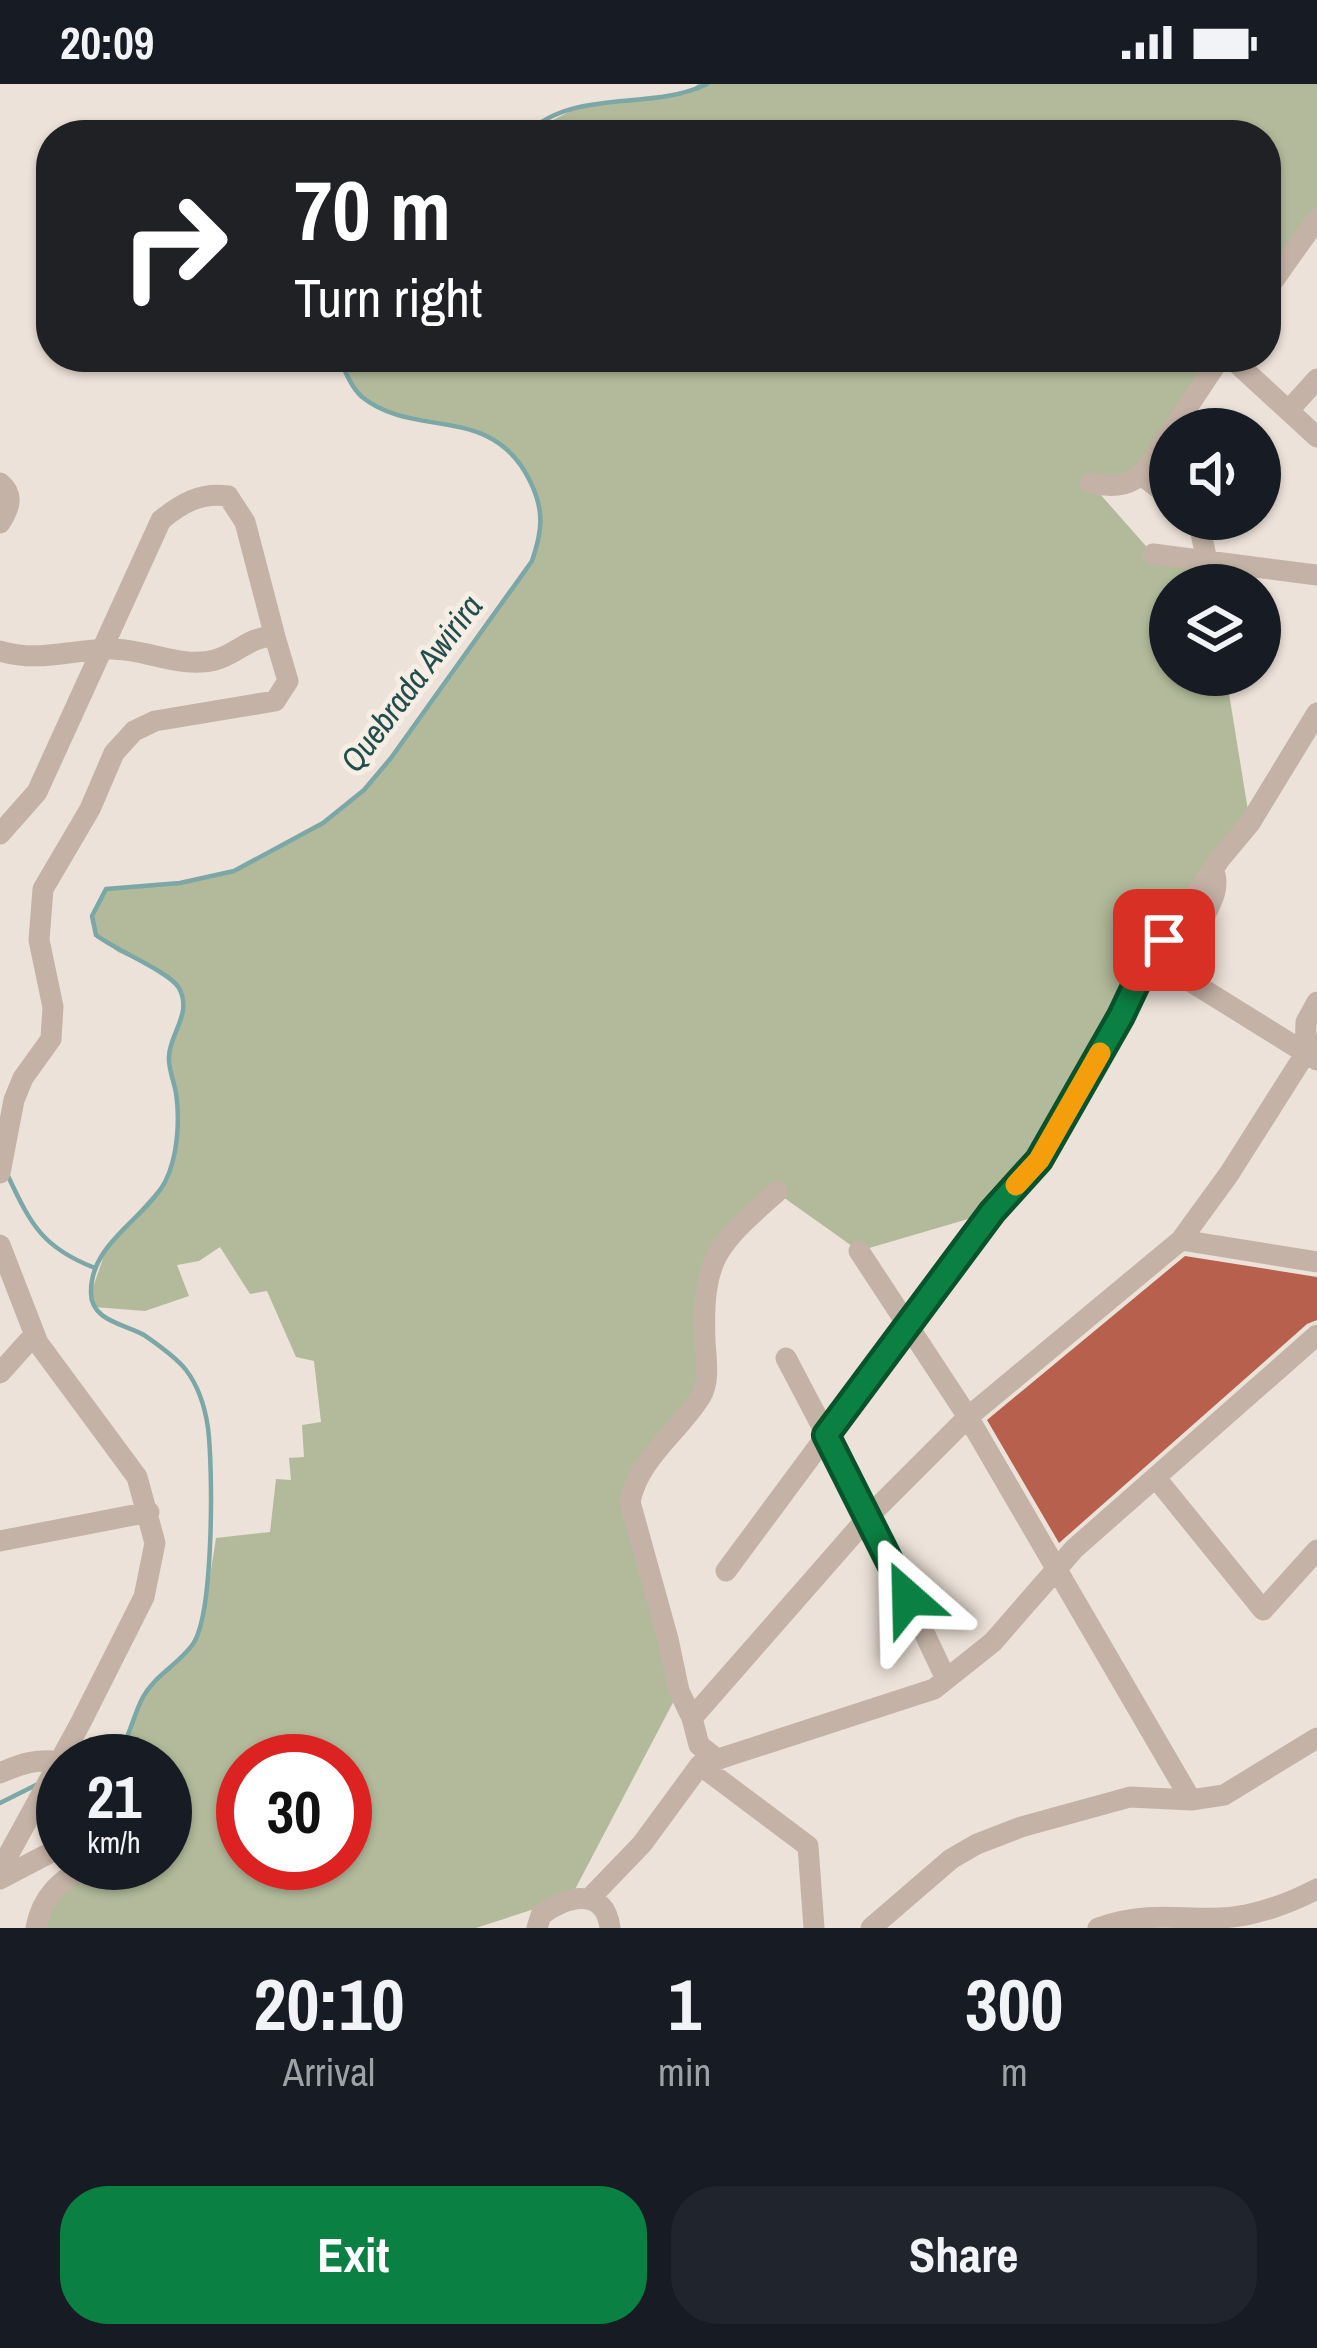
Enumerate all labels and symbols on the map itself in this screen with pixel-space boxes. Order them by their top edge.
water label: Quebrada Awirira [330,585,492,781]
pin [1113,889,1215,991]
position arrow [845,1535,971,1661]
speed limit sign: 30 [216,1734,372,1890]

